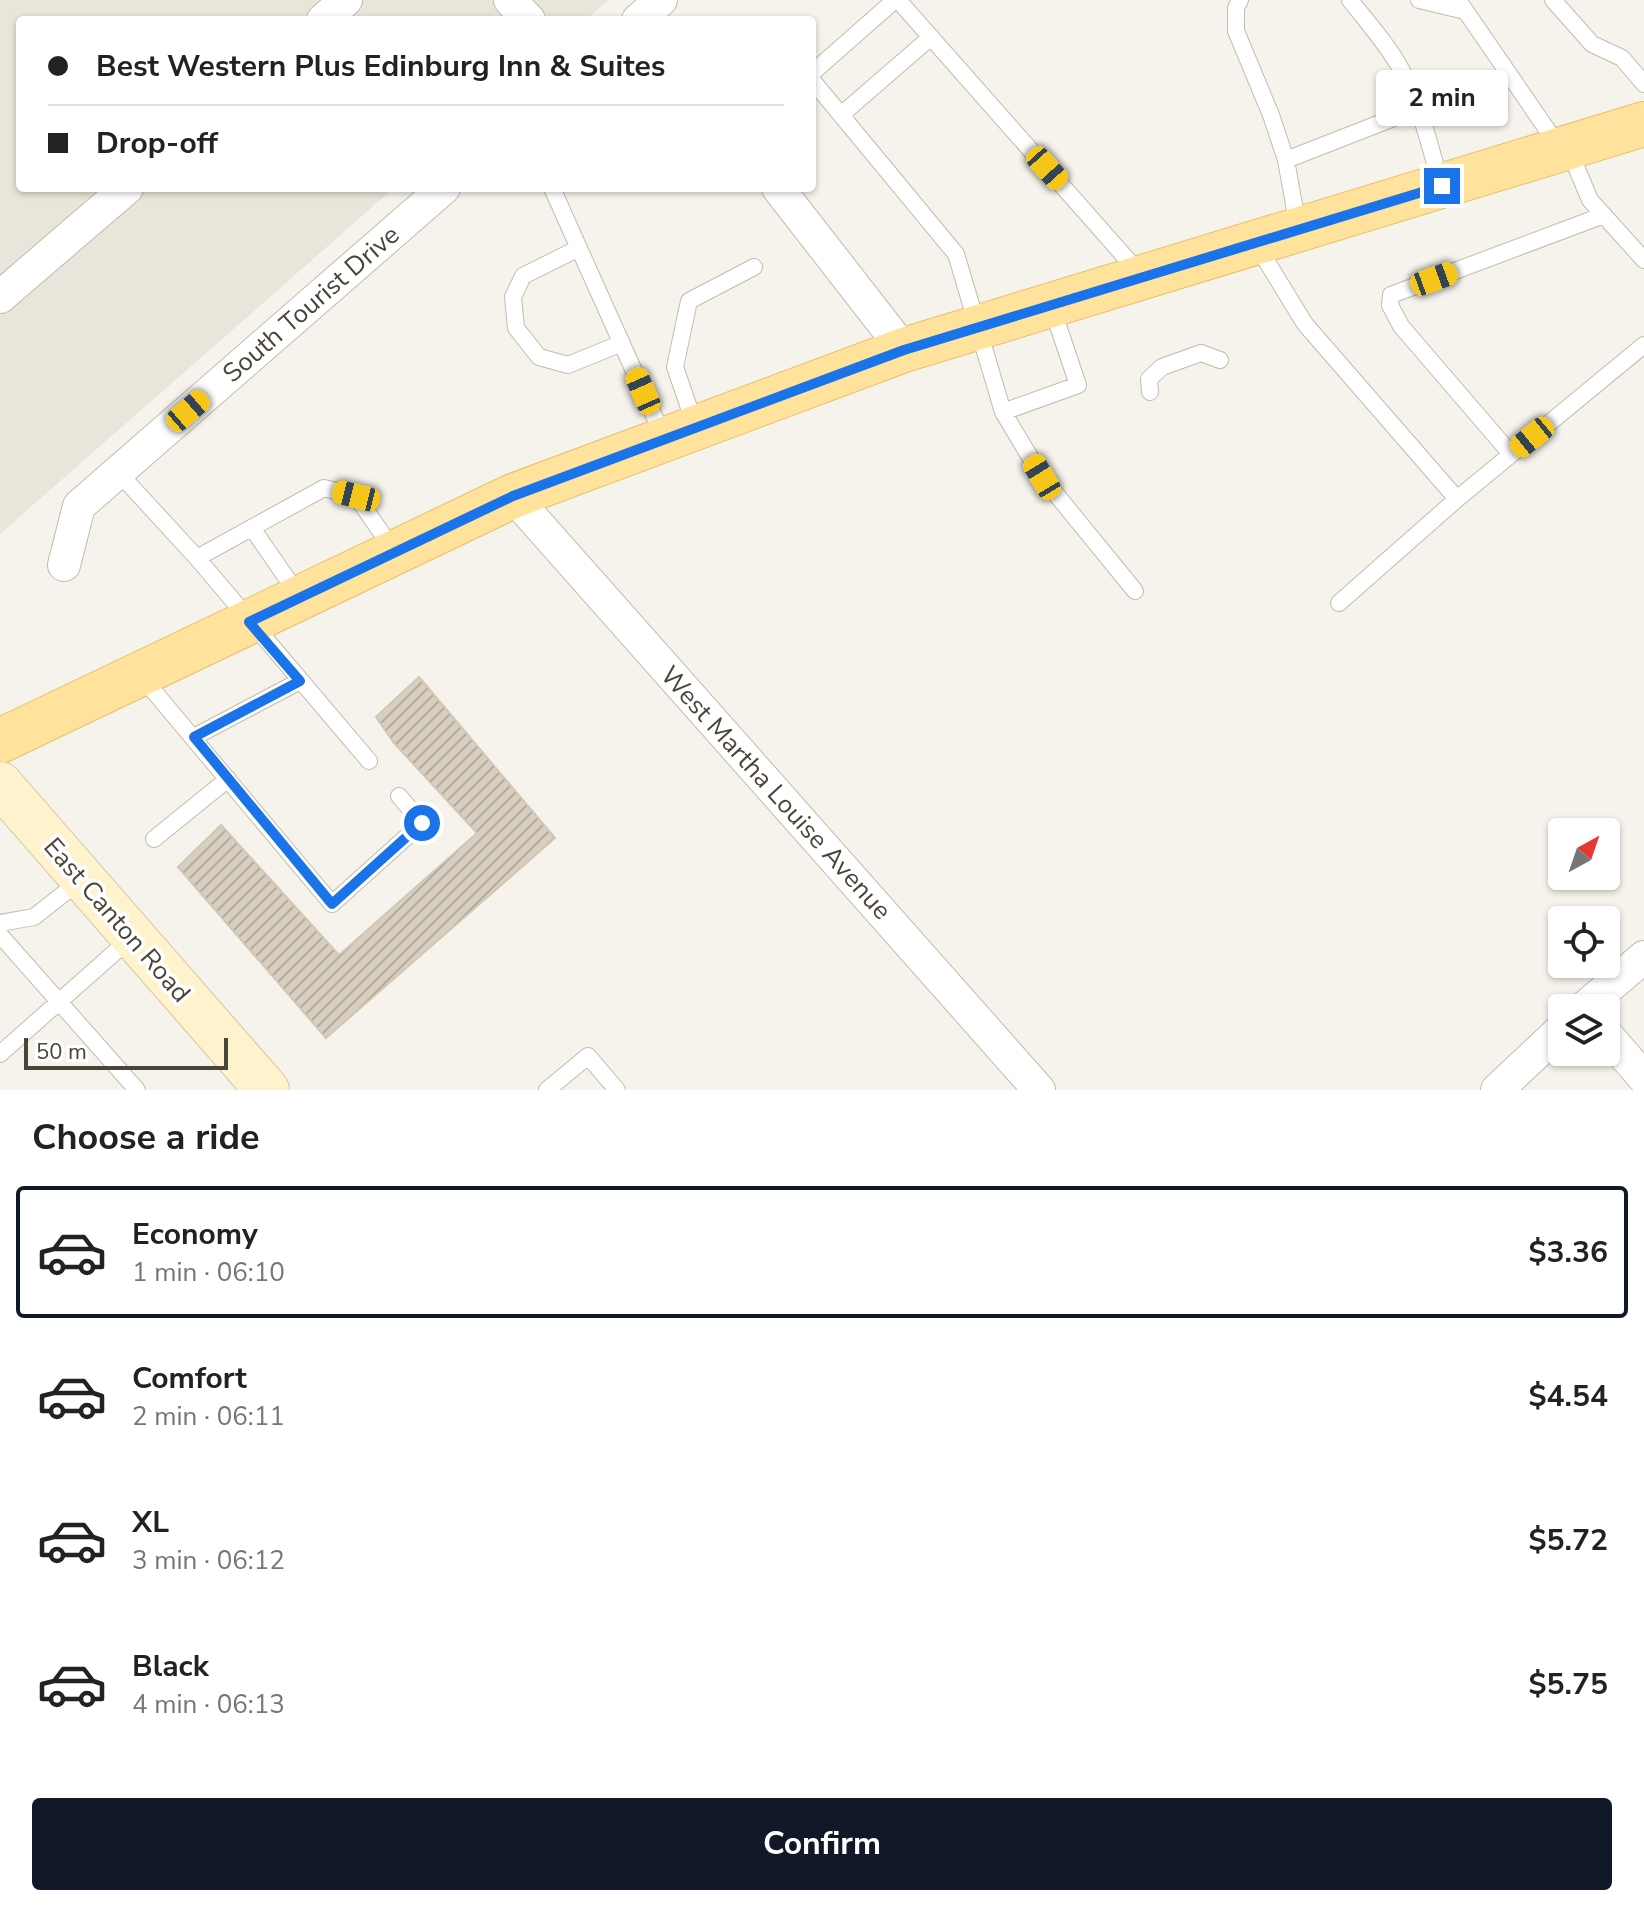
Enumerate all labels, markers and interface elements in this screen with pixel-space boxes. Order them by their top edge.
text: Best Western Plus Edinburg Inn & Suites [96,46,665,87]
callout: 2 min [1376,70,1508,126]
text: 2 min [1408,80,1476,115]
text: Drop-off [96,123,218,164]
car [1022,142,1072,194]
route end [1424,168,1460,204]
street label: South Tourist Drive [215,217,407,391]
car [1407,260,1461,298]
car [622,364,664,418]
car [162,386,214,436]
car [1506,413,1558,461]
car [1019,450,1065,504]
car [330,479,382,513]
street label: West Martha Louise Avenue [653,659,899,927]
route start [404,805,440,841]
north arrow [1548,818,1620,890]
map controls [1548,818,1620,1066]
street label: East Canton Road [36,830,198,1010]
button: locate [1548,906,1620,978]
button: layers [1548,994,1620,1066]
scale bar [24,1034,228,1070]
text: 50 m [36,1037,87,1067]
text: Choose a ride [32,1113,260,1162]
text: Economy [132,1214,258,1255]
icon: car [36,1216,108,1288]
text: $3.36 [1529,1232,1608,1273]
text: 1 min · 06:10 [132,1255,285,1290]
text: Comfort [132,1358,247,1399]
icon: car [36,1360,108,1432]
text: $4.54 [1529,1376,1608,1417]
text: 2 min · 06:11 [132,1399,285,1434]
text: XL [132,1502,169,1543]
icon: car [36,1504,108,1576]
text: $5.72 [1529,1520,1608,1561]
text: 3 min · 06:12 [132,1543,285,1578]
text: Black [132,1646,209,1687]
icon: car [36,1648,108,1720]
text: $5.75 [1529,1664,1608,1705]
text: 4 min · 06:13 [132,1687,285,1722]
button: Confirm [32,1798,1612,1890]

